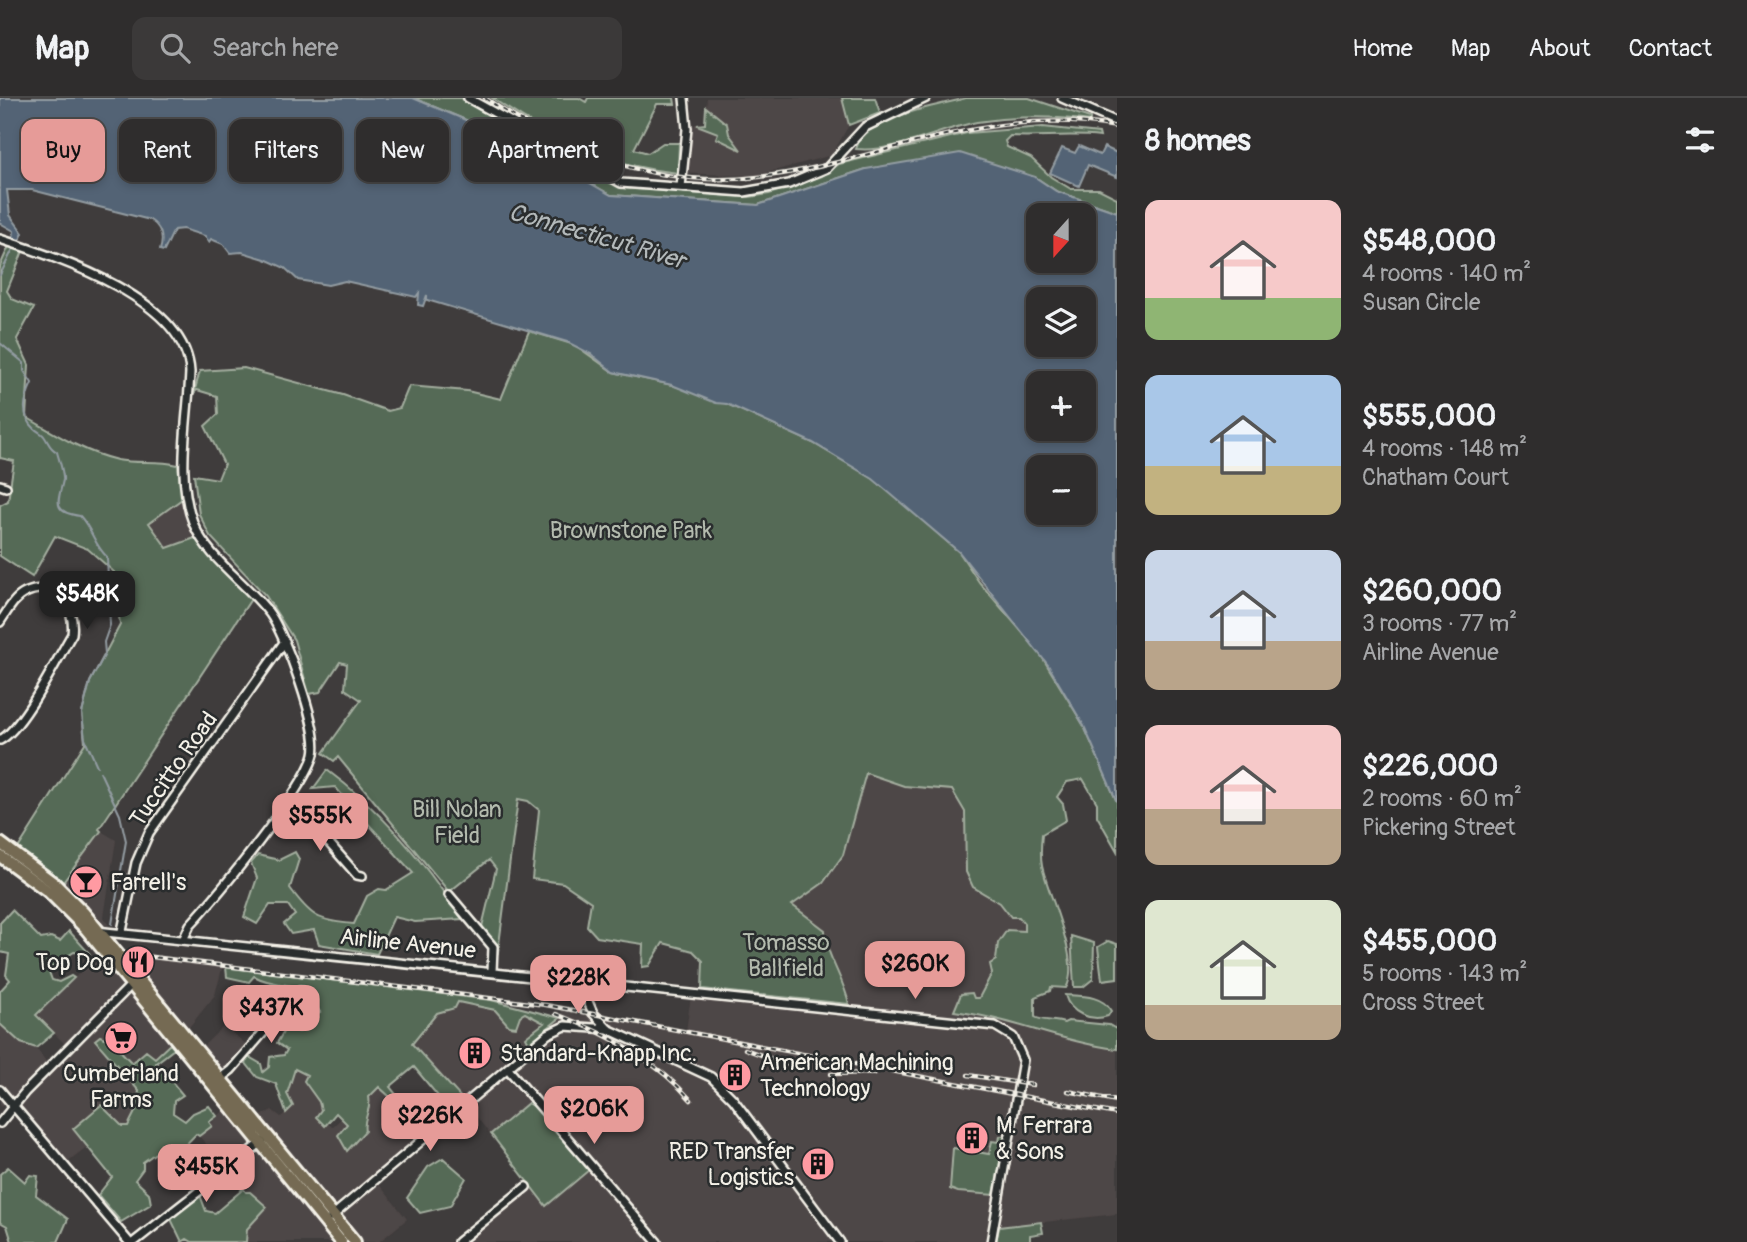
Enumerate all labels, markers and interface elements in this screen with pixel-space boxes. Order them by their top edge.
search box [132,17,622,80]
text: Map [35,28,90,69]
icon: search [156,29,194,67]
text: Search here [212,32,339,64]
text: Home [1352,34,1413,63]
text: Map [1451,34,1491,63]
text: About [1529,34,1591,63]
text: Contact [1629,34,1712,63]
chip: Buy [21,119,105,182]
chip: Rent [119,119,215,182]
chip: Filters [229,119,342,182]
chip: New [356,119,449,182]
chip: Apartment [463,119,623,182]
icon: filters [1681,121,1719,159]
text: 8 homes [1145,122,1251,159]
water label: Connecticut River [505,197,692,276]
north arrow [1026,203,1096,273]
map controls [1026,203,1096,525]
text: $548,000 [1362,222,1496,259]
icon: home [1201,228,1285,312]
text: 4 rooms · 140 m² [1362,259,1531,288]
button: layers [1026,287,1096,357]
text: Susan Circle [1362,288,1480,317]
button: + [1026,371,1096,441]
text: $555,000 [1362,397,1496,434]
icon: home [1201,403,1285,487]
text: 4 rooms · 148 m² [1362,434,1527,463]
button: − [1026,455,1096,525]
text: Chatham Court [1362,463,1509,492]
park label: Brownstone Park [550,516,713,545]
pin: $548K [38,572,136,631]
text: $260,000 [1362,572,1502,609]
icon: home [1201,578,1285,662]
text: $548K [55,579,119,608]
text: 3 rooms · 77 m² [1362,609,1517,638]
text: Airline Avenue [1362,638,1499,667]
street label: Tuccitto Road [123,706,224,833]
text: $226,000 [1362,747,1498,784]
icon: home [1201,753,1285,837]
text: 2 rooms · 60 m² [1362,784,1522,813]
pin: $555K [271,794,369,853]
park label: Bill Nolan Field [412,795,502,850]
text: $555K [288,801,352,830]
text: Pickering Street [1362,813,1515,842]
bar icon: Farrell's [67,863,105,901]
place label: Farrell's [110,868,186,897]
street label: Airline Avenue [338,922,478,965]
text: $455,000 [1362,922,1497,959]
park label: Tomasso Ballfield [742,928,830,983]
icon: home [1201,928,1285,1012]
pin: $260K [866,942,964,1001]
restaurant icon: Top Dog [119,943,157,981]
place label: Top Dog [36,948,114,977]
text: $260K [881,949,949,978]
pin: $228K [529,956,627,1015]
text: 5 rooms · 143 m² [1362,959,1527,988]
text: $228K [546,963,610,992]
pin: $437K [222,986,320,1045]
text: Cross Street [1362,988,1484,1017]
text: $437K [239,993,303,1022]
supermarket icon: Cumberland Farms [102,1019,140,1057]
building icon: Standard-Knapp Inc. [456,1034,494,1072]
place label: Standard-Knapp Inc. [500,1039,697,1068]
place label: American Machining Technology [760,1048,954,1103]
building icon: American Machining Technology [716,1056,754,1094]
place label: Cumberland Farms [63,1059,179,1114]
pin: $206K [545,1086,643,1146]
pin: $226K [381,1094,479,1153]
text: $206K [560,1094,628,1123]
text: $226K [397,1101,463,1130]
place label: M. Ferrara & Sons [996,1111,1092,1166]
building icon: M. Ferrara & Sons [953,1119,991,1157]
place label: RED Transfer Logistics [669,1137,794,1192]
pin: $455K [157,1144,255,1204]
building icon: RED Transfer Logistics [799,1145,837,1183]
text: $455K [174,1152,238,1181]

